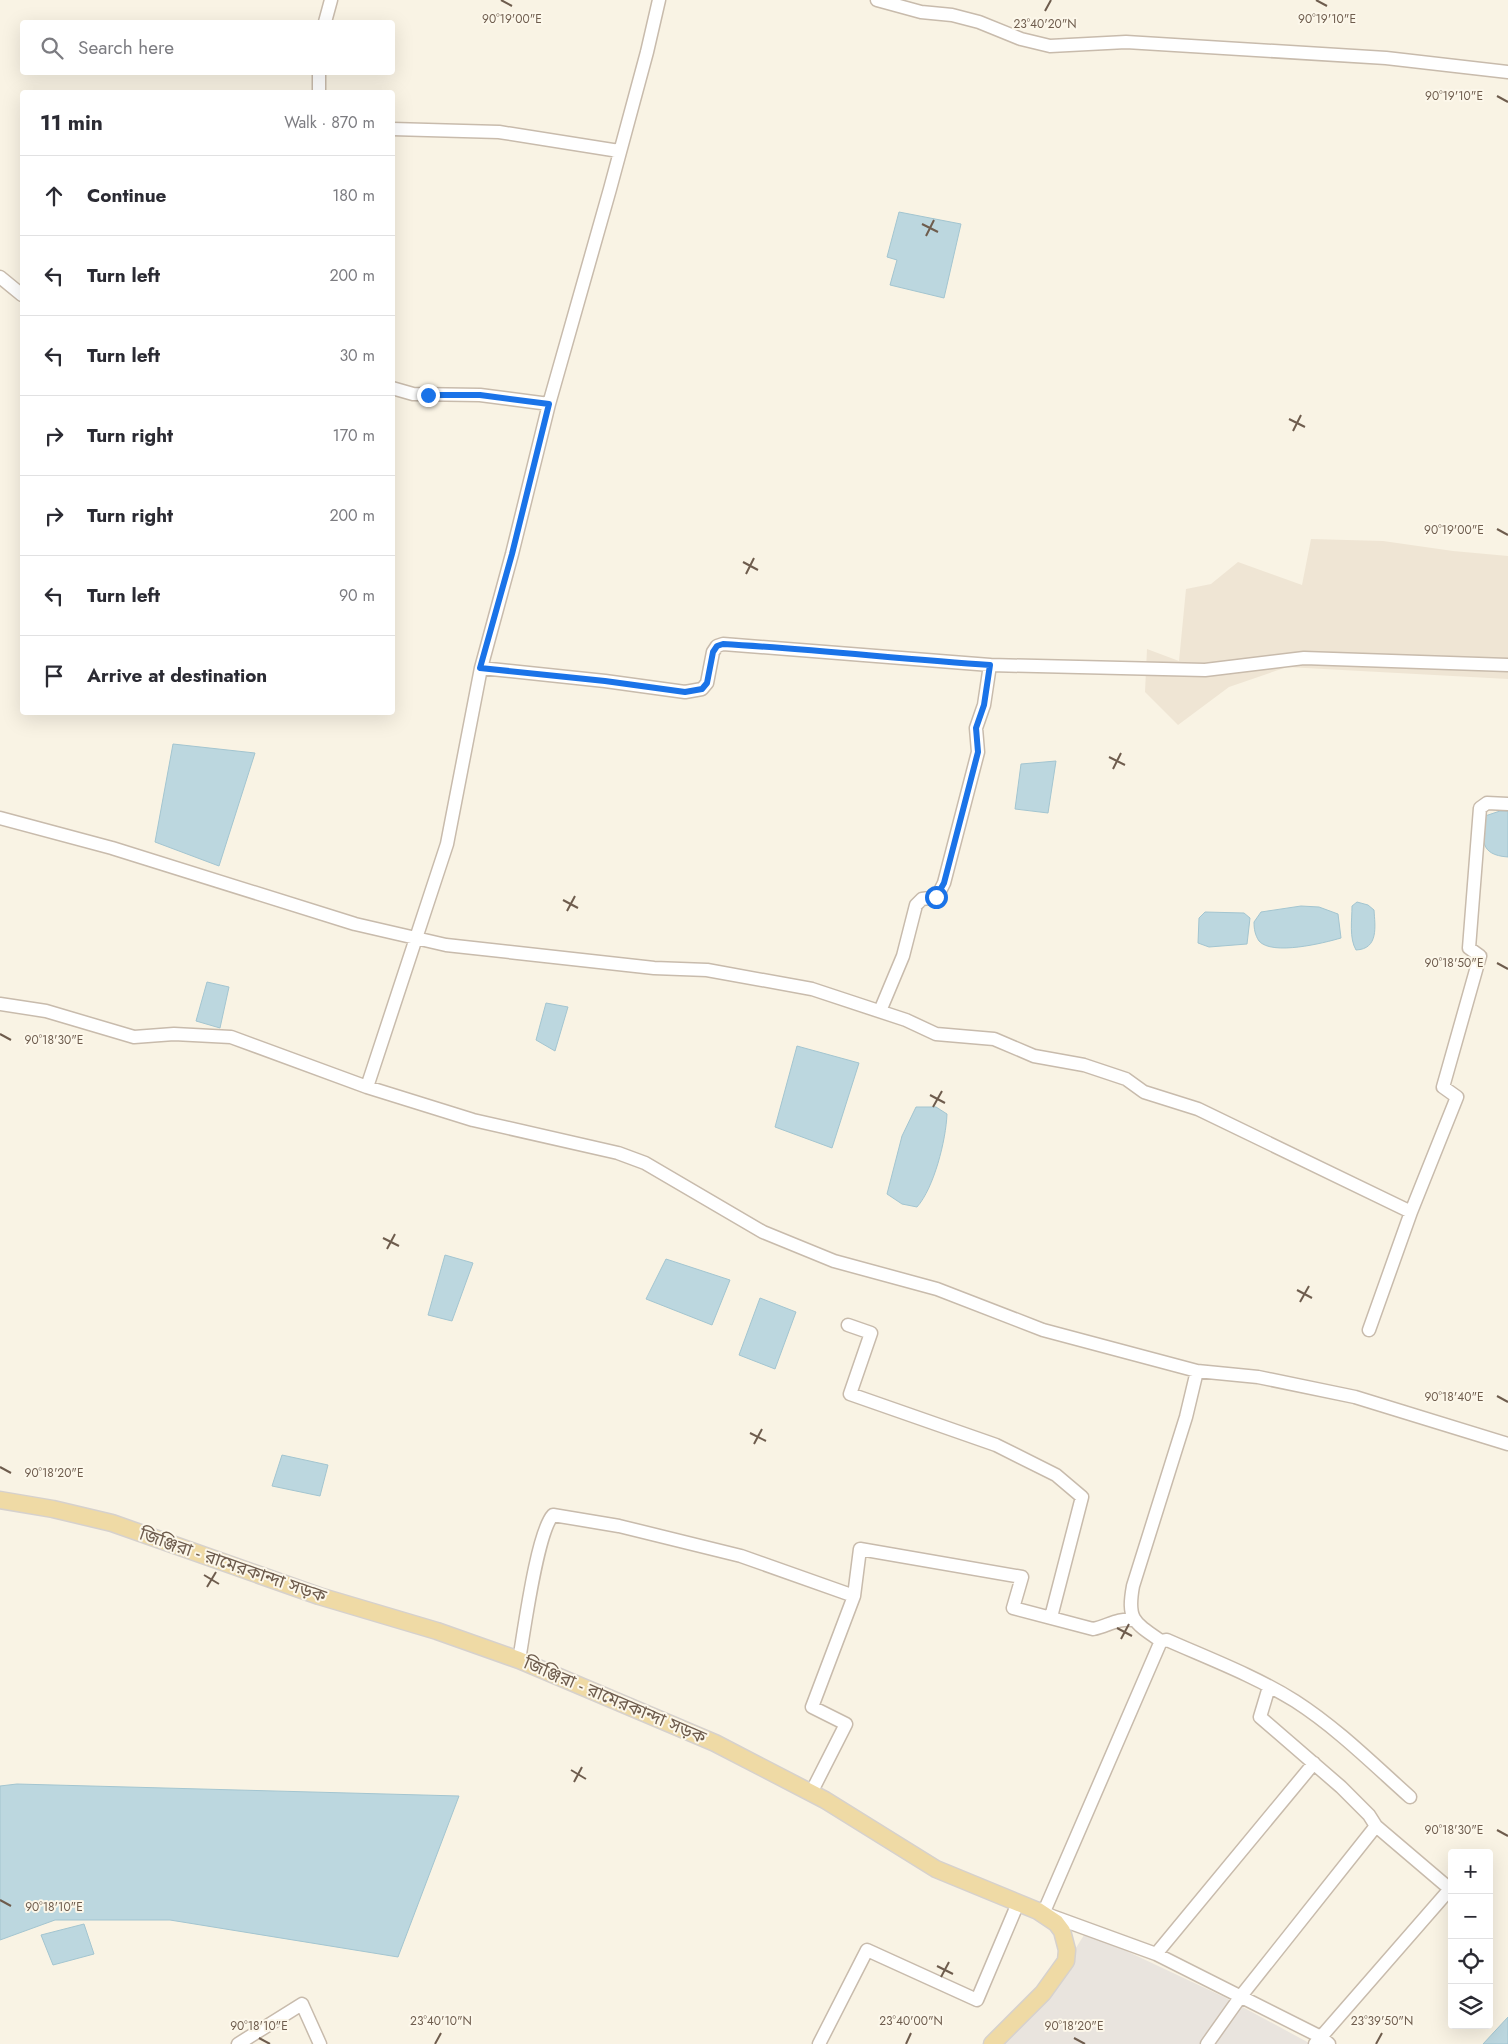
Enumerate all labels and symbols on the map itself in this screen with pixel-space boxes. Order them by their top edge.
text: 90°19'00"E [482,10,542,28]
text: 90°19'10"E [1298,10,1356,28]
text: 23°40'20"N [1013,15,1077,33]
text: 90°19'10"E [1425,87,1483,105]
route end [417,384,440,407]
text: 90°19'00"E [1424,521,1484,539]
route start [925,886,948,909]
text: 90°18'50"E [1425,954,1483,972]
text: 90°18'30"E [25,1031,83,1049]
text: 90°18'40"E [1424,1388,1484,1406]
text: 90°18'20"E [24,1464,84,1482]
street label: জিঞ্জিরা - রামেরকান্দা সড়ক [135,1520,330,1609]
street label: জিঞ্জিরা - রামেরকান্দা সড়ক [519,1649,711,1750]
text: 90°18'30"E [1425,1821,1483,1839]
text: 90°18'10"E [25,1898,83,1916]
text: 23°40'10"N [410,2012,472,2030]
text: 23°40'00"N [879,2012,943,2030]
text: 23°39'50"N [1351,2012,1413,2030]
text: 90°18'10"E [230,2017,288,2035]
text: 90°18'20"E [1044,2017,1104,2035]

